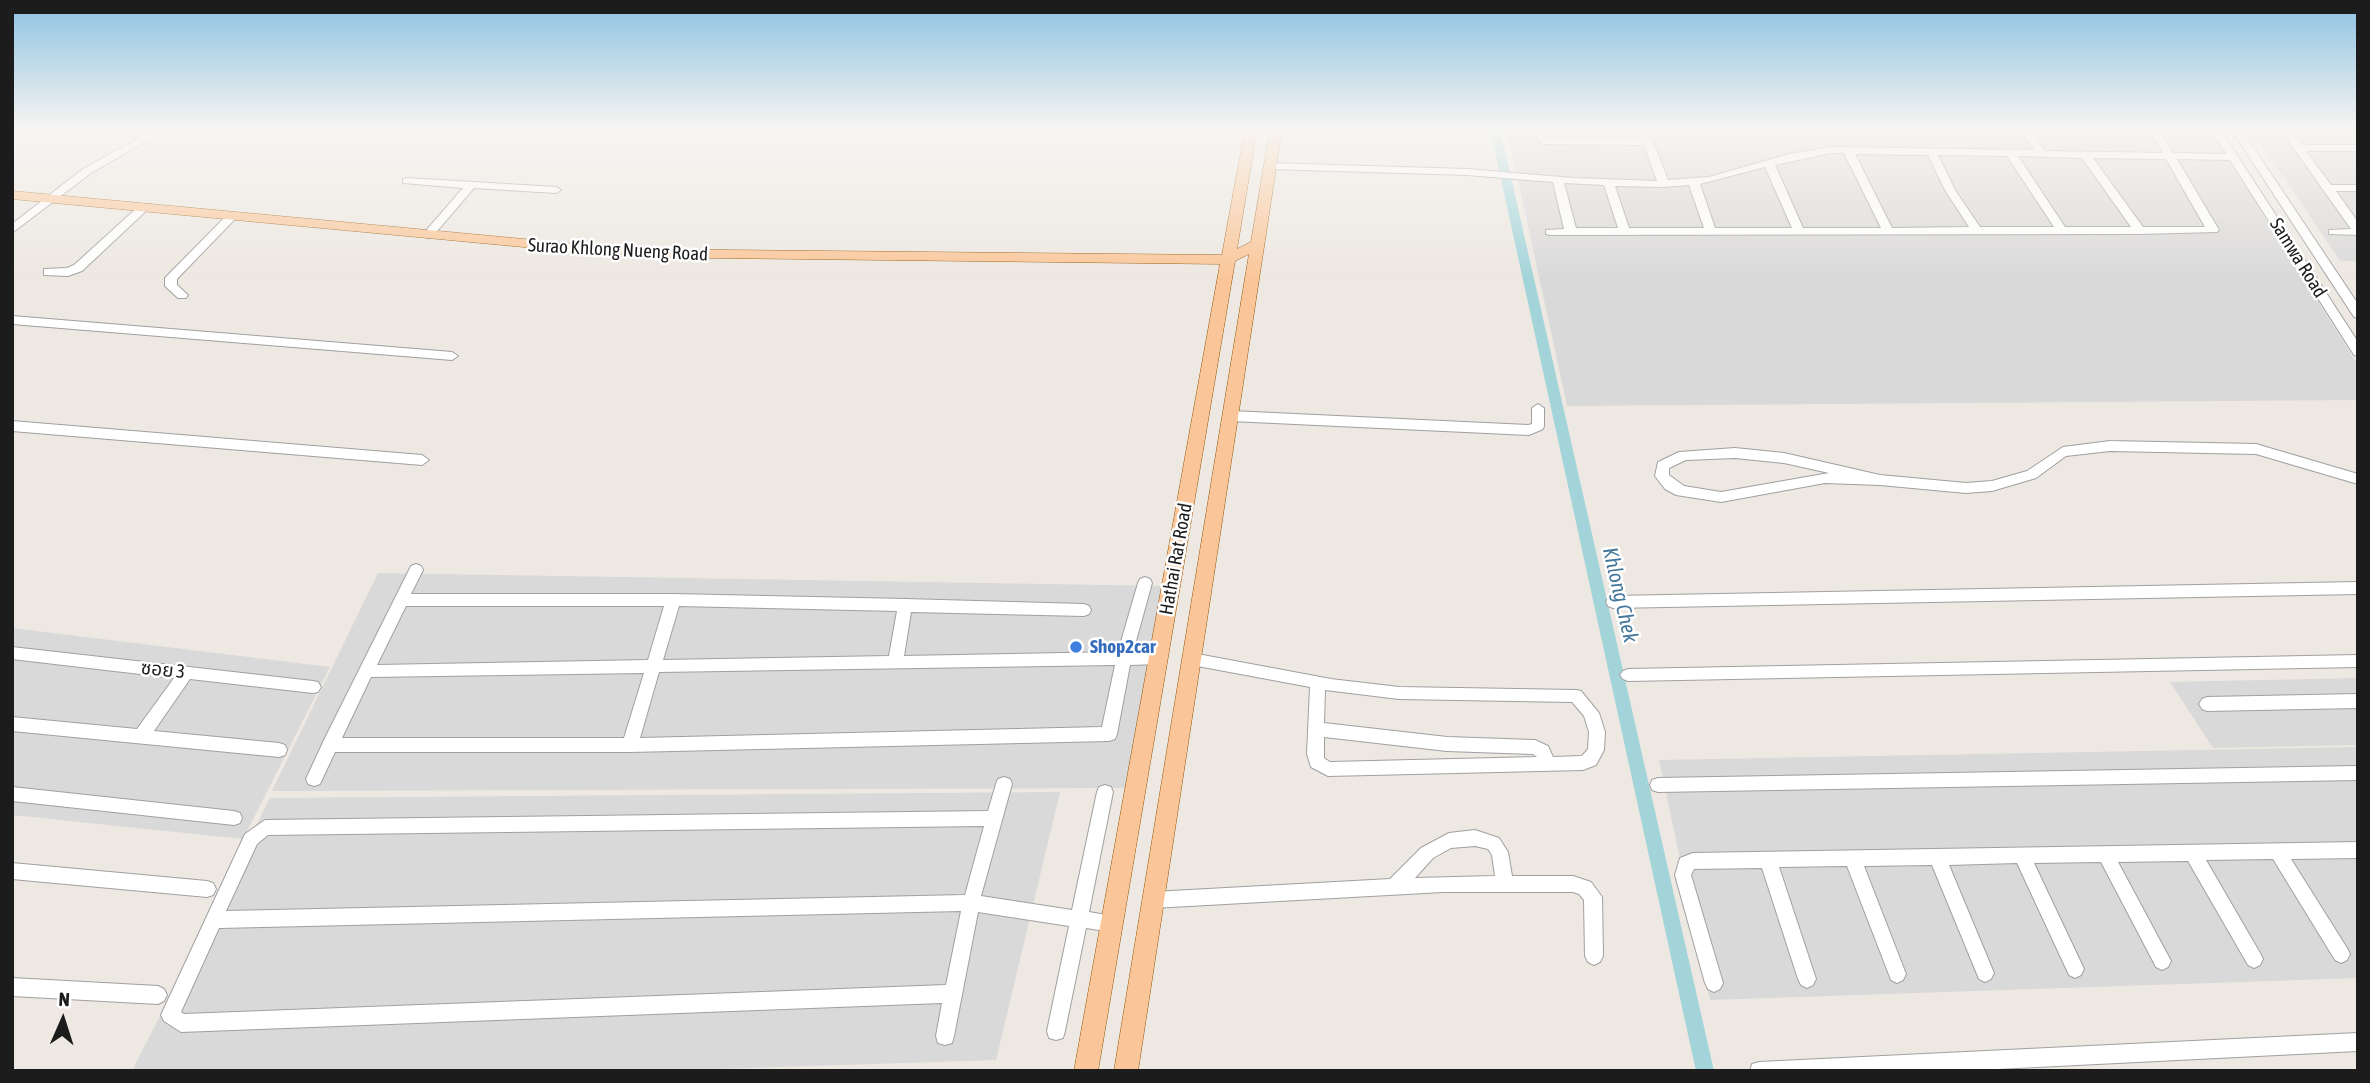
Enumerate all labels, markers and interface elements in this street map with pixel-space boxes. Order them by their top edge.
street label: Samwa Road [2265,214,2331,302]
street label: Surao Khlong Nueng Road [527,234,709,266]
street label: Hathai Rat Road [1155,501,1197,617]
water label: Khlong Chek [1597,545,1643,645]
place label: Shop2car [1090,636,1156,658]
marker: Shop2car [1068,639,1084,655]
street label: ซอย 3 [140,656,186,684]
north arrow [28,985,98,1055]
text: N [58,988,70,1010]

